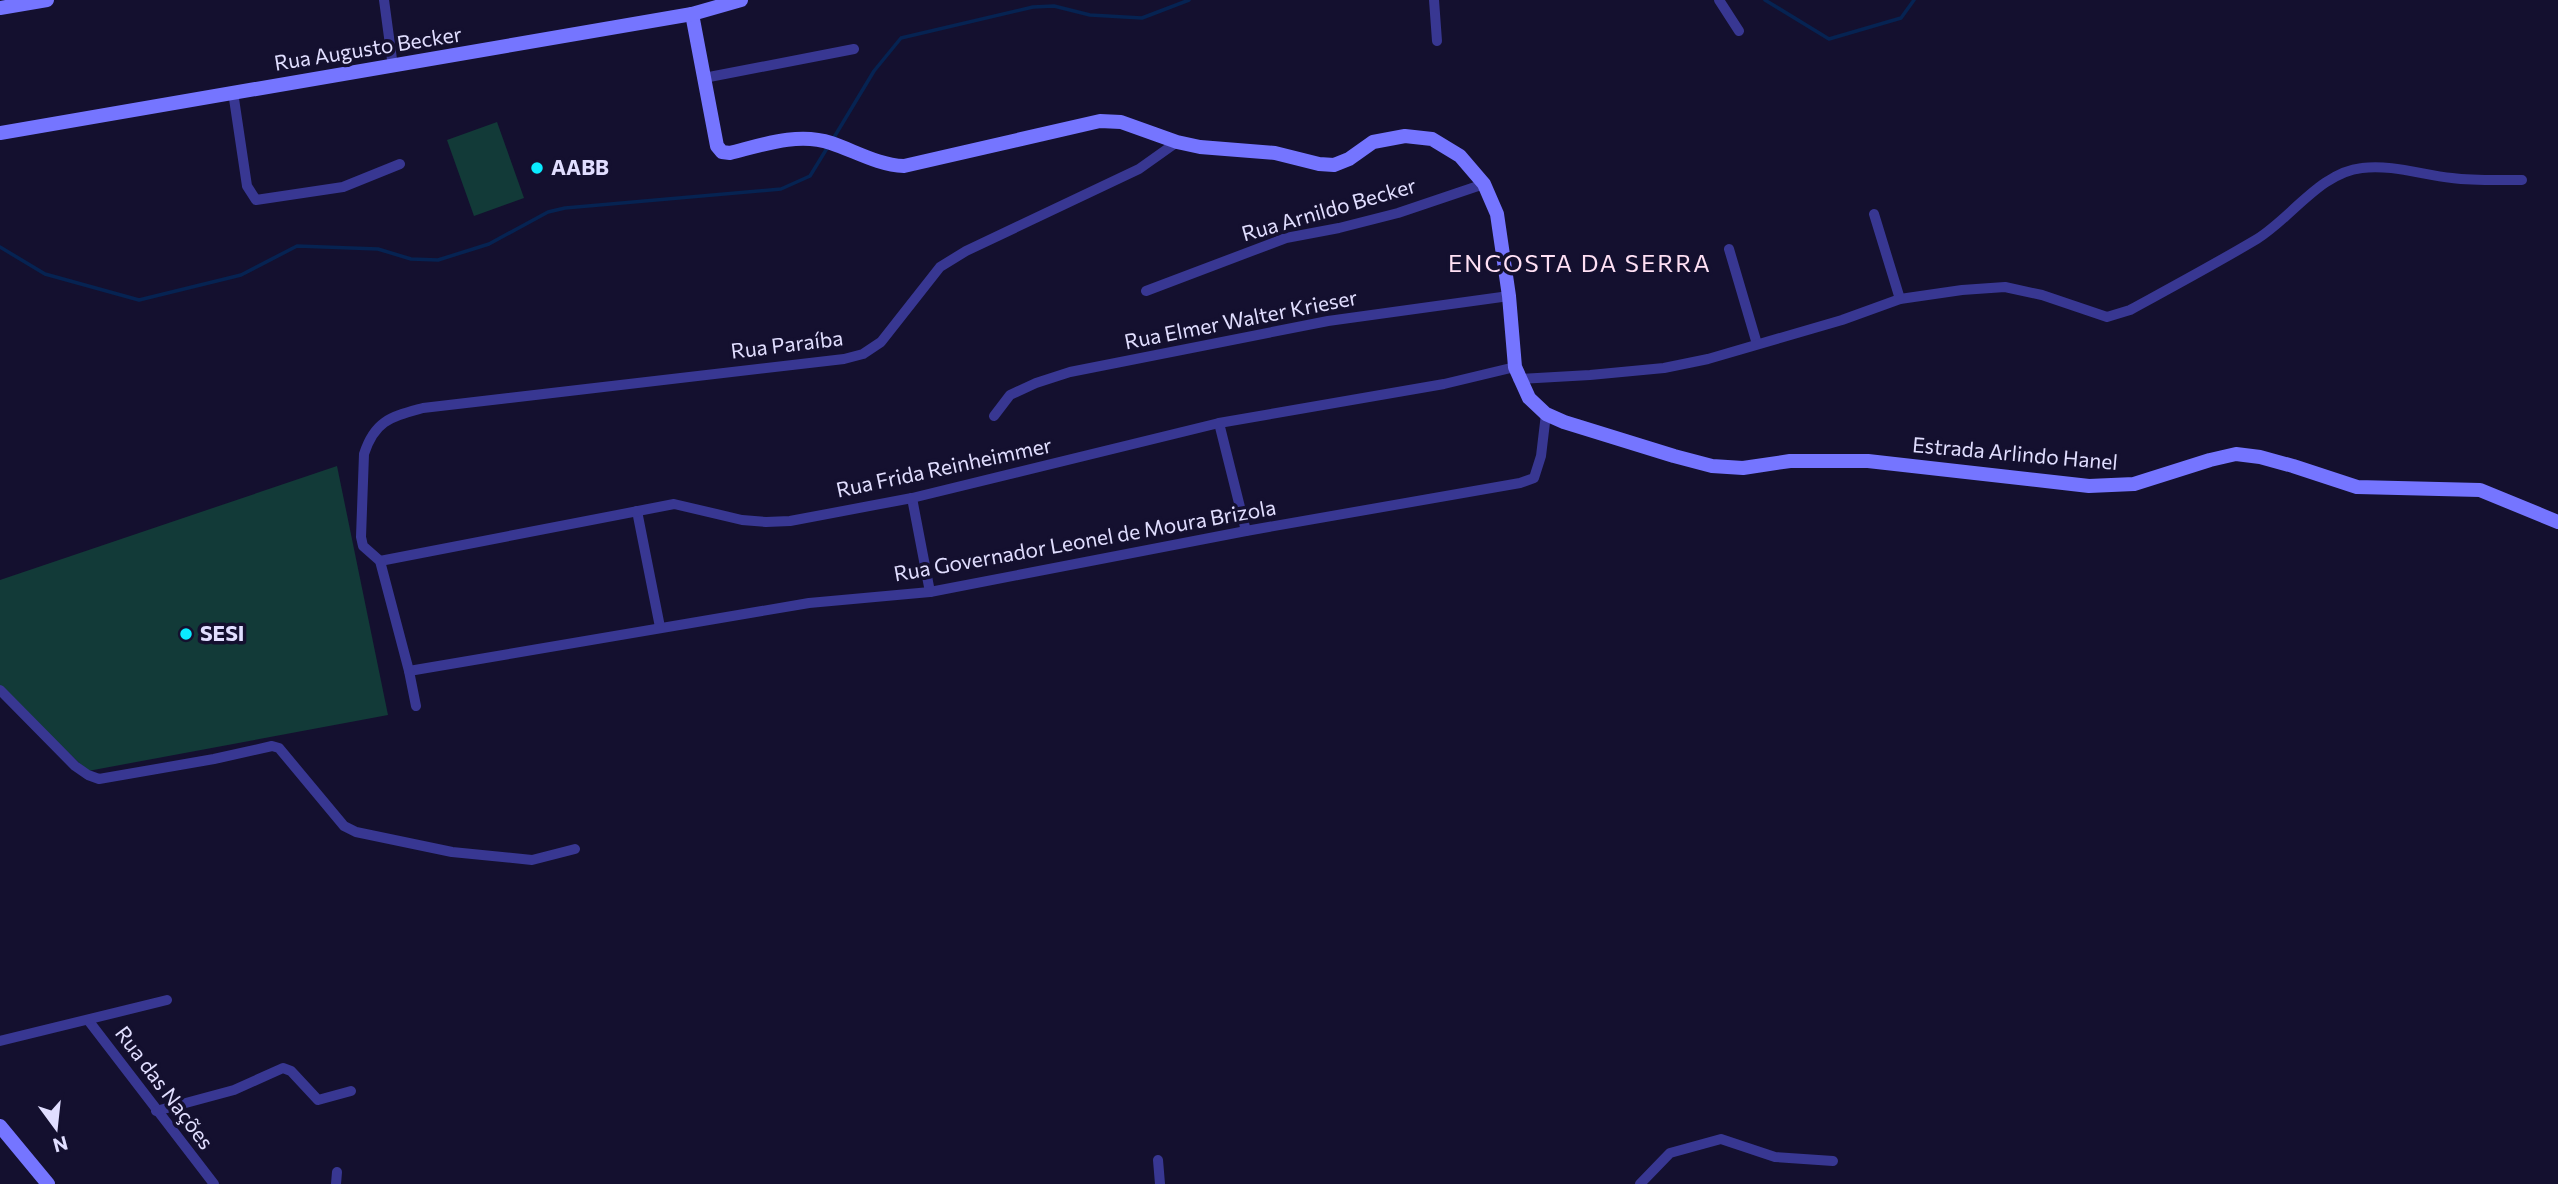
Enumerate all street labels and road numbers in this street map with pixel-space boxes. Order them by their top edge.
street label: Rua Augusto Becker [272,20,463,75]
street label: Rua Arnildo Becker [1238,172,1419,245]
street label: Rua Elmer Walter Krieser [1122,284,1359,353]
street label: Rua Paraíba [729,324,844,363]
street label: Rua Frida Reinheimmer [834,431,1054,502]
street label: Estrada Arlindo Hanel [1911,431,2119,474]
street label: Rua Governador Leonel de Moura Brizola [892,494,1278,585]
street label: Rua das Nações [111,1021,220,1154]

